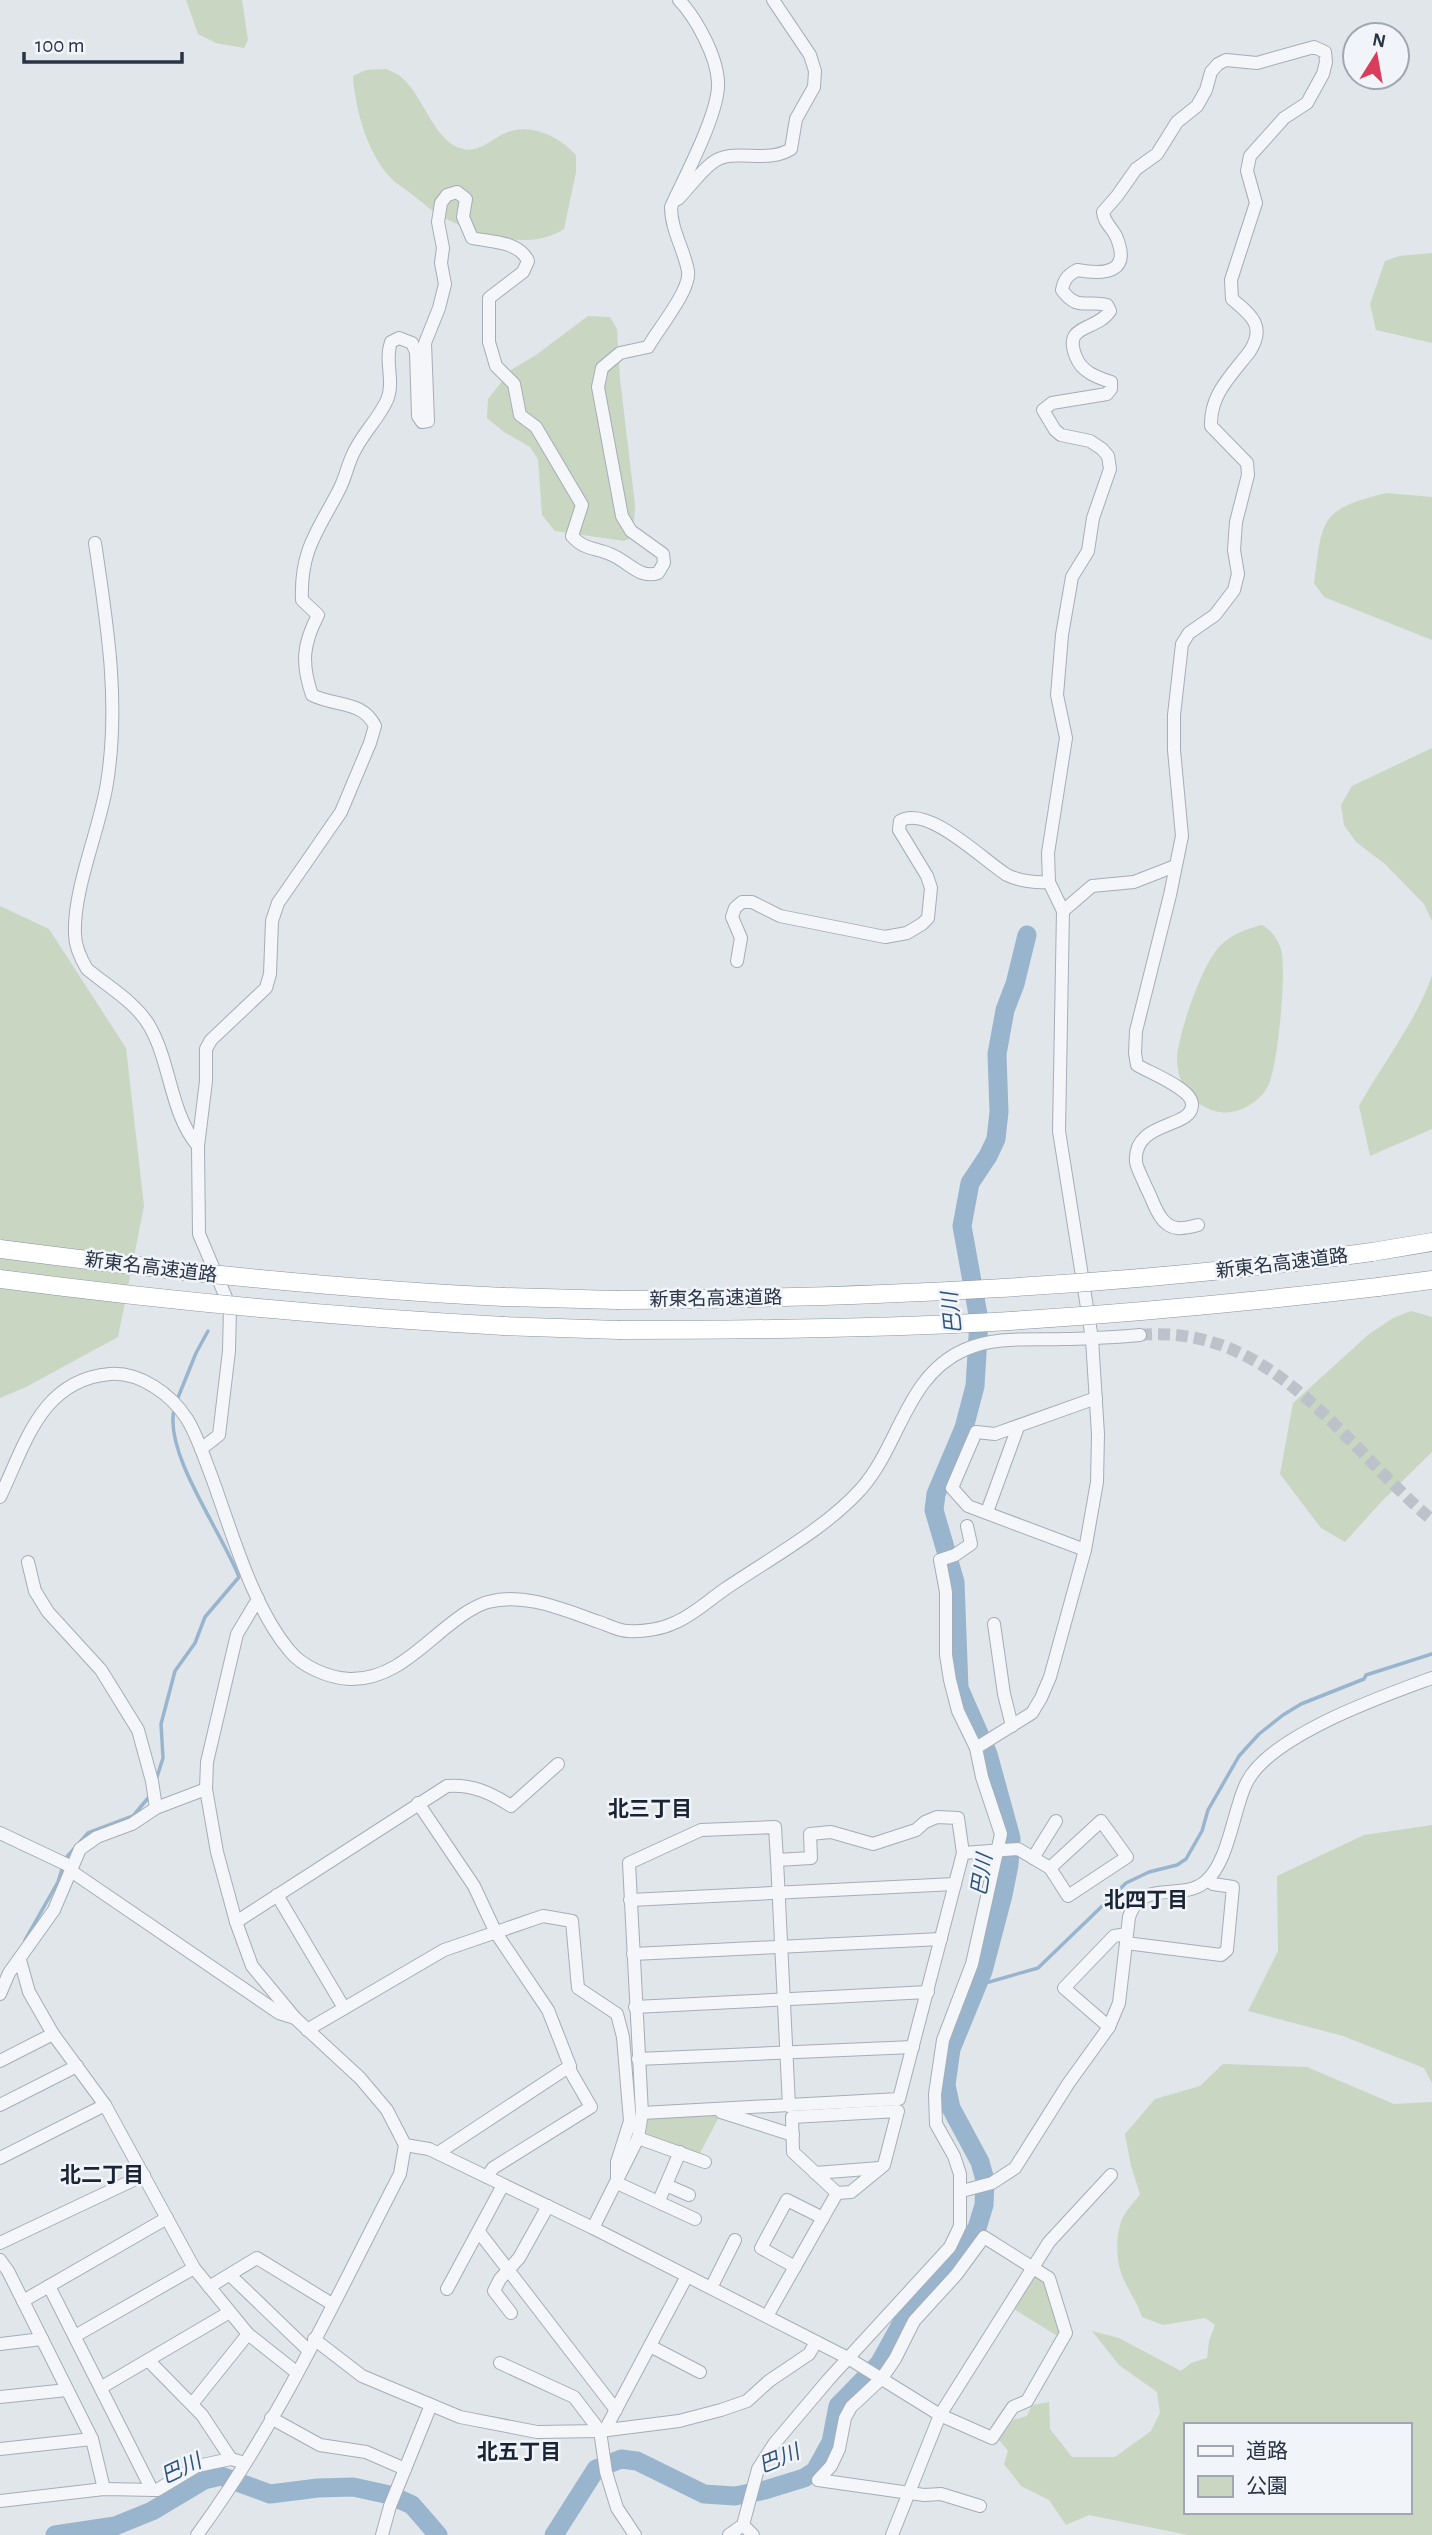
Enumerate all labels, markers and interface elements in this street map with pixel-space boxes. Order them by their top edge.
scale bar [24,21,182,65]
north arrow [1341,21,1411,91]
text: N [1371,30,1387,51]
text: 100 m [35,35,85,56]
street label: 新東名高速道路 [1215,1244,1349,1282]
street label: 新東名高速道路 [84,1248,218,1286]
street label: 新東名高速道路 [649,1286,783,1310]
water label: 巴川 [939,1289,965,1335]
district label: 北三丁目 [608,1798,692,1820]
water label: 巴川 [968,1851,996,1897]
district label: 北四丁目 [1104,1889,1188,1911]
district label: 北二丁目 [60,2164,144,2186]
legend [1184,2423,1411,2514]
text: 道路 [1246,2440,1288,2462]
district label: 北五丁目 [477,2441,561,2463]
water label: 巴川 [756,2441,804,2477]
water label: 巴川 [158,2450,206,2487]
text: 公園 [1246,2476,1288,2497]

